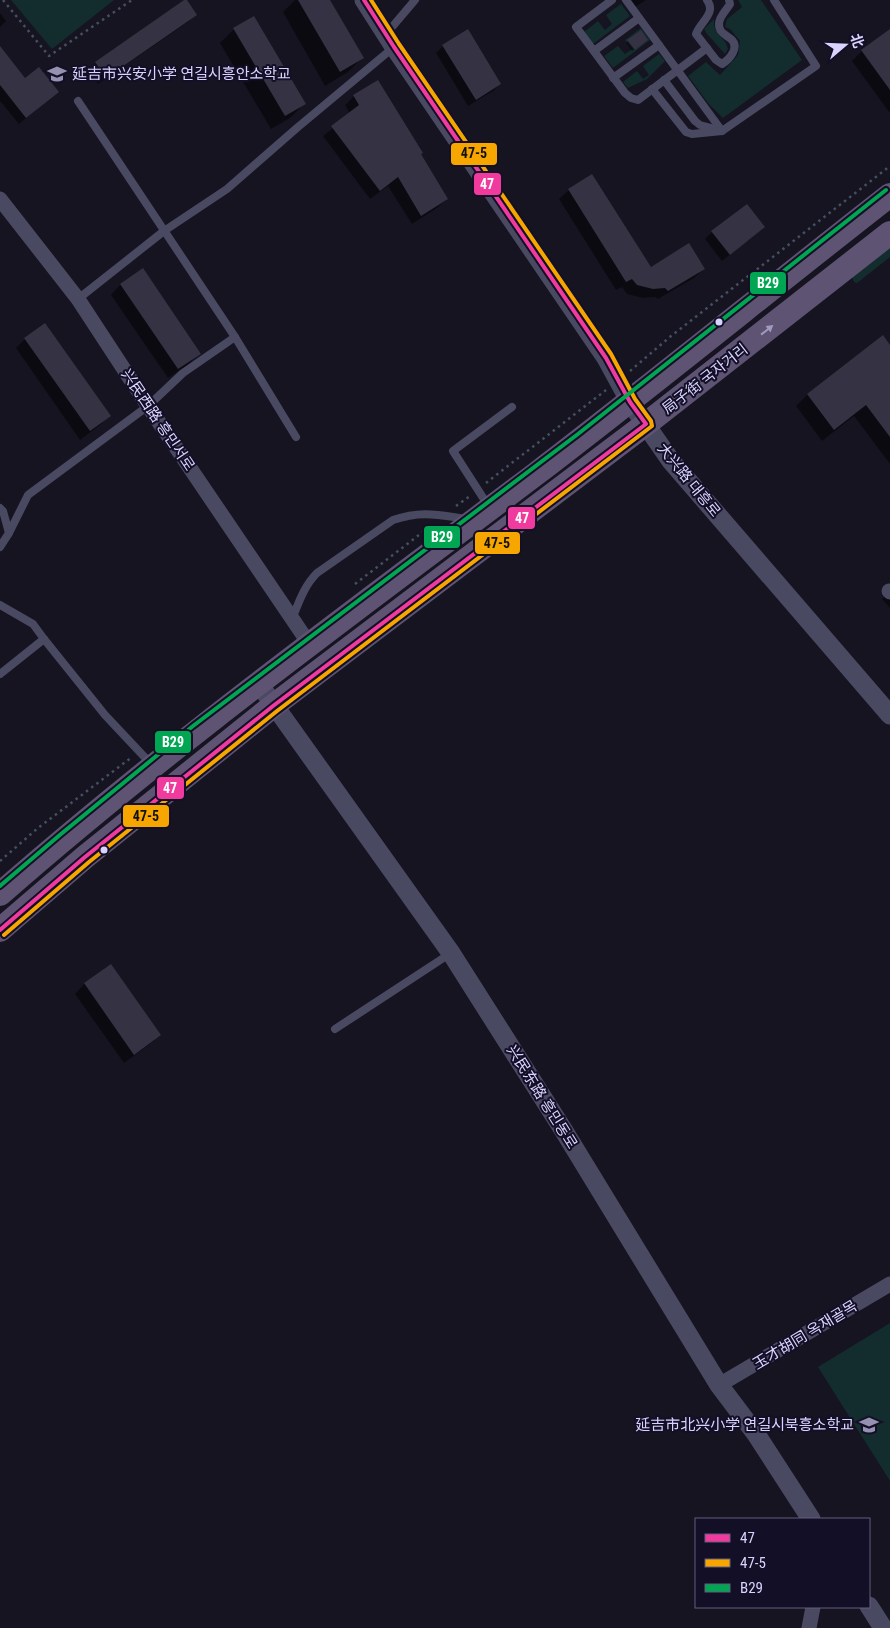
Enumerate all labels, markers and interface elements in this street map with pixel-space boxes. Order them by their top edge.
north arrow [820,20,870,70]
text: 北 [847,32,867,50]
school or university icon: 延吉市兴安小学 연길시흥안소학교 [46,63,68,85]
place label: 延吉市兴安小学 연길시흥안소학교 [72,65,291,83]
line badge: 47-5 [450,142,498,166]
text: 47-5 [461,145,487,161]
line badge: 47 [473,172,502,196]
text: 47 [480,176,494,192]
line badge: B29 [749,271,787,295]
text: B29 [757,275,779,291]
unlabelled marker [714,317,724,327]
one-way arrow [760,324,773,335]
street label: 局子街 국자거리 [659,340,751,418]
street label: 兴民西路 흥민서로 [117,366,199,474]
street label: 大兴路 대흥로 [654,439,724,521]
line badge: 47 [507,506,536,530]
text: 47 [515,510,529,526]
line badge: B29 [423,525,461,549]
text: B29 [431,529,453,545]
line badge: 47-5 [474,531,521,555]
text: 47-5 [484,535,510,551]
line badge: B29 [154,730,192,754]
text: B29 [162,734,184,750]
line badge: 47 [156,776,185,800]
text: 47 [163,780,177,796]
line badge: 47-5 [122,804,170,828]
text: 47-5 [133,808,159,824]
unlabelled marker [99,845,109,855]
street label: 兴民东路 흥민동로 [503,1042,581,1152]
street label: 玉才胡同 옥재골목 [750,1297,860,1373]
school or university icon: 延吉市北兴小学 연길시북흥소학교 [858,1414,880,1436]
place label: 延吉市北兴小学 연길시북흥소학교 [635,1416,854,1434]
legend [695,1518,870,1608]
text: 47 [740,1529,755,1547]
text: 47-5 [740,1554,766,1572]
text: B29 [740,1579,763,1597]

